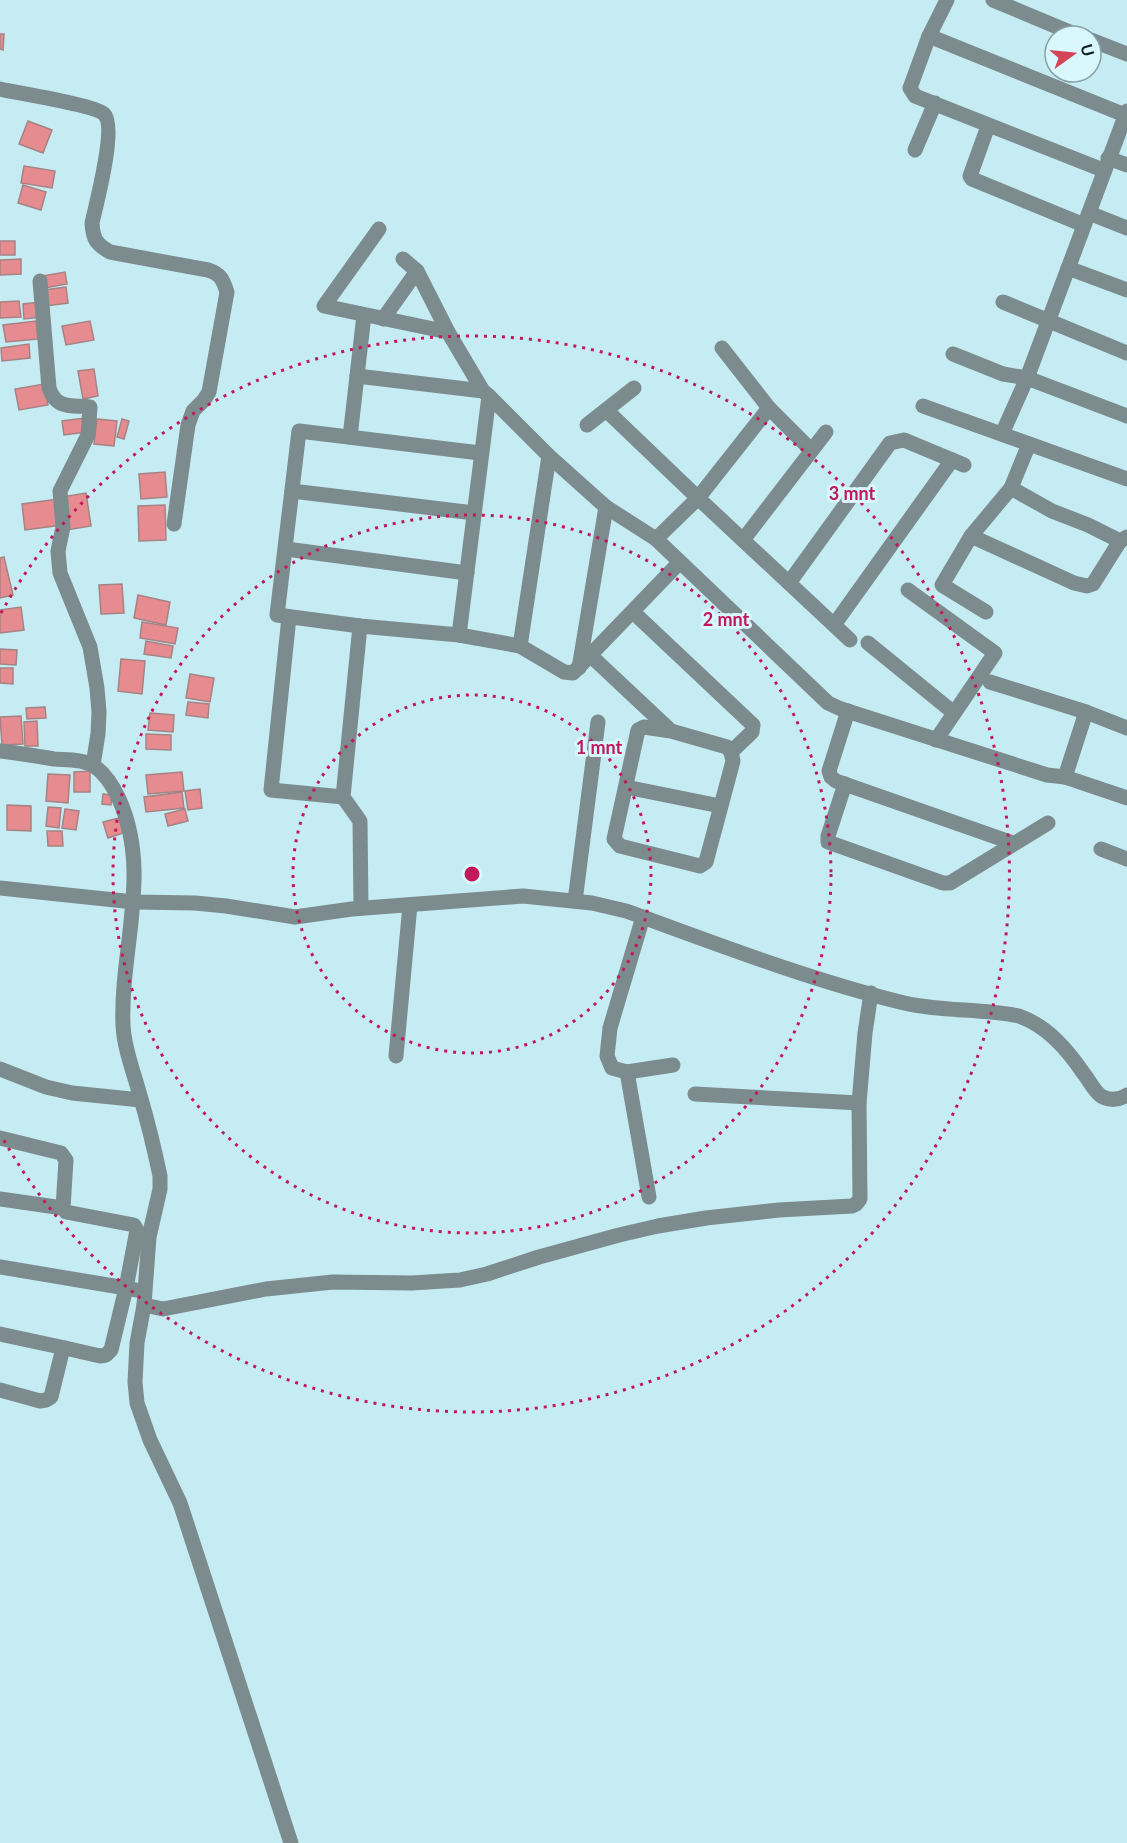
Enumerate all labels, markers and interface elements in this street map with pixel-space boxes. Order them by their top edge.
north arrow [1043,24,1103,84]
text: U [1077,42,1099,58]
text: 3 mnt [829,482,876,504]
text: 2 mnt [703,608,750,630]
text: 1 mnt [576,736,623,758]
centre of rings [462,864,482,884]

